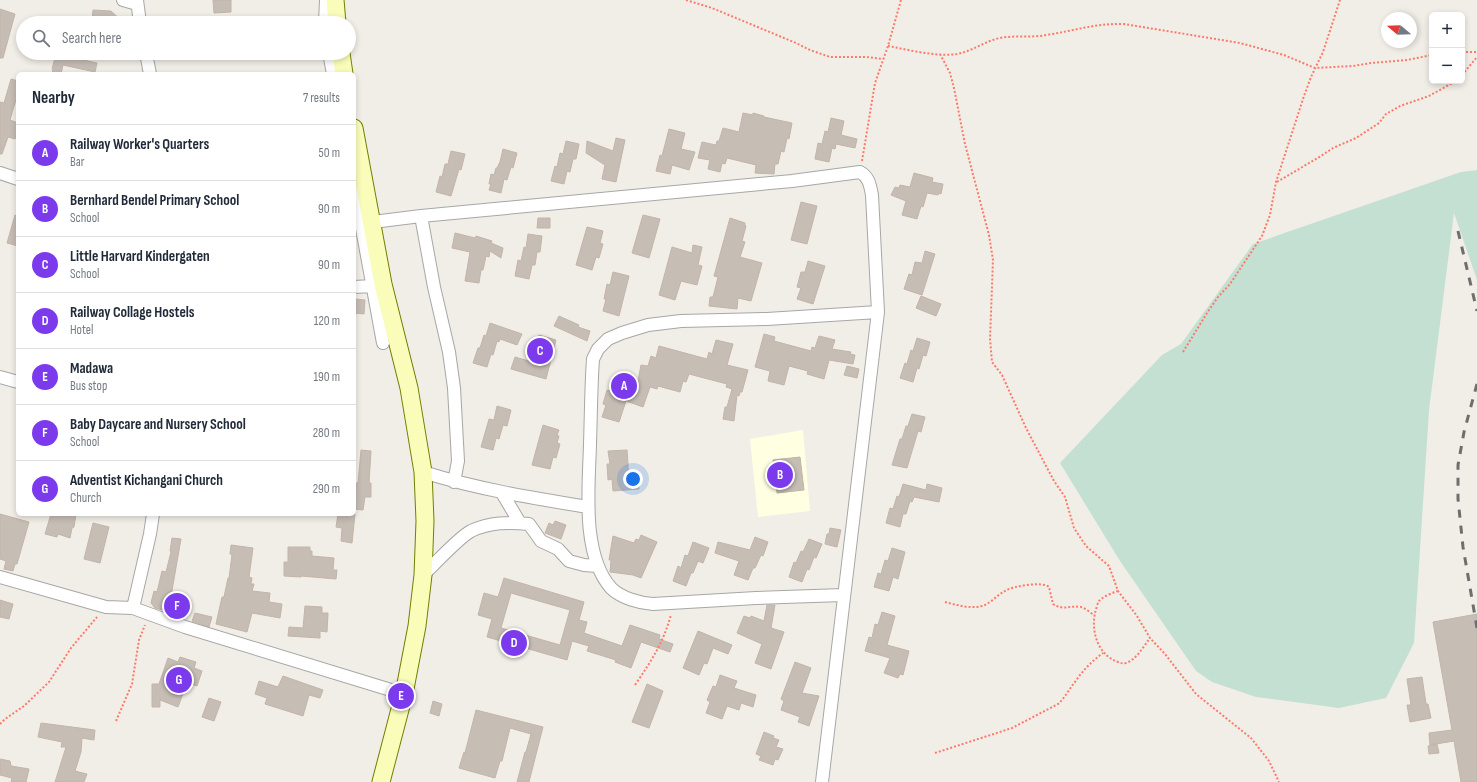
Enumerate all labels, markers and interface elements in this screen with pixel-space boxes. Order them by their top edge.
north arrow [1381,12,1417,48]
map controls [1429,12,1465,84]
button: + [1429,12,1465,48]
search box [16,16,356,60]
icon: search [30,27,52,49]
text: Search here [62,29,122,48]
button: − [1429,48,1465,84]
text: Nearby [32,88,75,108]
text: 7 results [303,90,340,106]
text: Railway Worker's Quarters [70,135,209,154]
text: A [42,145,48,161]
text: 50 m [319,145,340,161]
text: Bar [70,154,85,170]
text: Bernhard Bendel Primary School [70,191,239,210]
text: B [42,201,48,217]
text: 90 m [318,201,340,217]
text: School [70,210,100,226]
text: Little Harvard Kindergaten [70,247,210,266]
text: C [42,257,48,273]
text: 90 m [318,257,340,273]
text: School [70,266,100,282]
text: Railway Collage Hostels [70,303,195,322]
text: D [42,313,48,329]
text: 120 m [314,313,340,329]
text: Hotel [70,322,94,338]
pin: C [527,336,553,366]
text: Madawa [70,359,113,378]
text: E [42,369,48,385]
text: 190 m [313,369,340,385]
pin: A [611,371,637,401]
text: Bus stop [70,378,107,394]
text: Baby Daycare and Nursery School [70,415,246,434]
text: F [42,425,48,441]
text: 280 m [313,425,340,441]
text: School [70,434,100,450]
pin: B [767,460,793,490]
your location [623,469,643,489]
text: Adventist Kichangani Church [70,471,223,490]
text: G [42,481,48,497]
text: 290 m [313,481,340,497]
text: Church [70,490,102,506]
pin: F [164,591,190,621]
pin: D [501,628,527,658]
pin: G [166,665,192,695]
pin: E [388,681,414,711]

